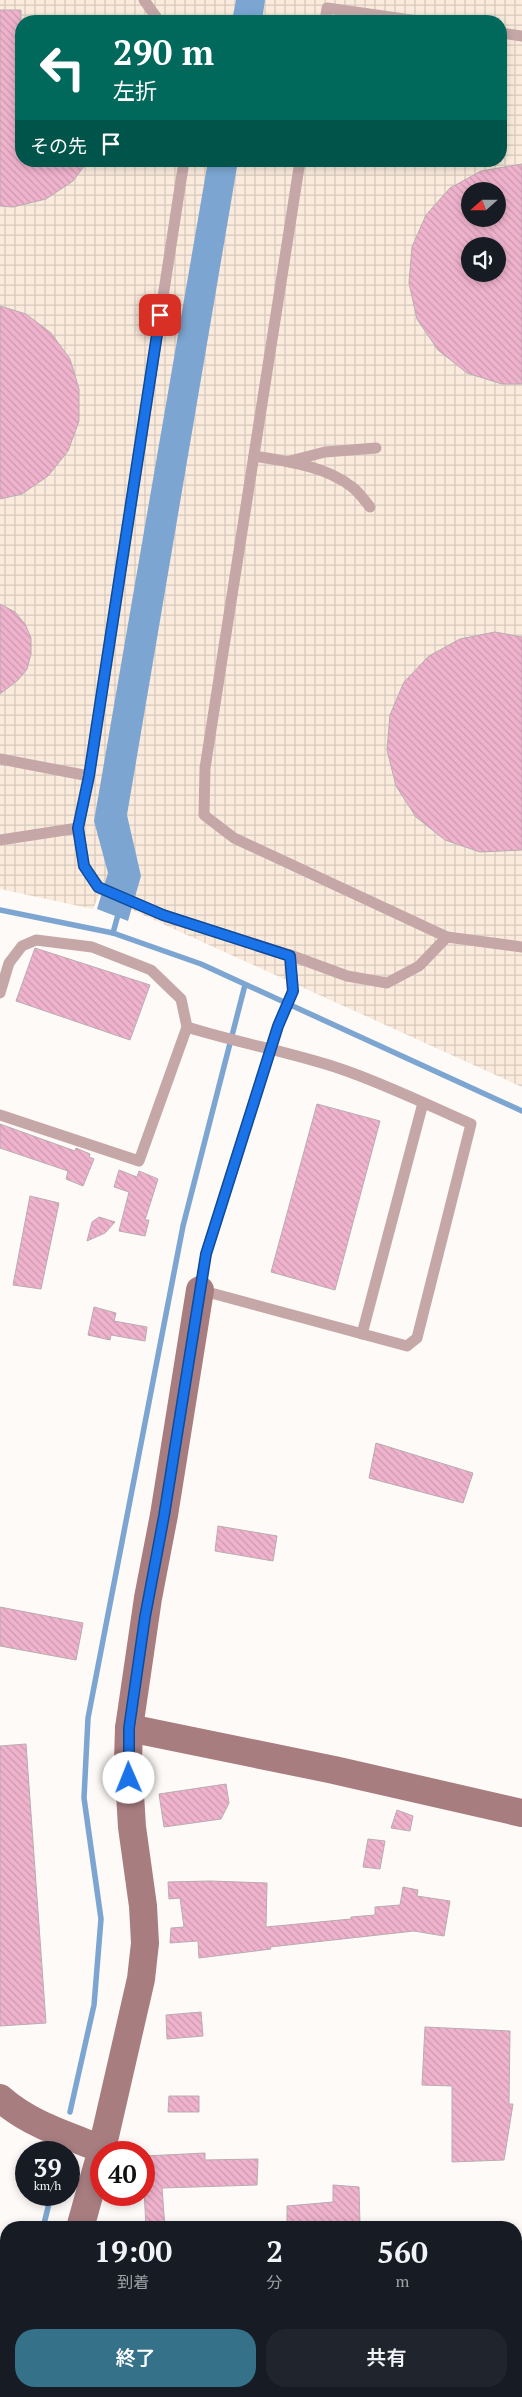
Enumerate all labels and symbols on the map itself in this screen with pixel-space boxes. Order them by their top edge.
north arrow [461,182,506,228]
pin [139,294,181,336]
position arrow [102,1751,154,1803]
speed limit sign: 40 [90,2141,155,2206]

